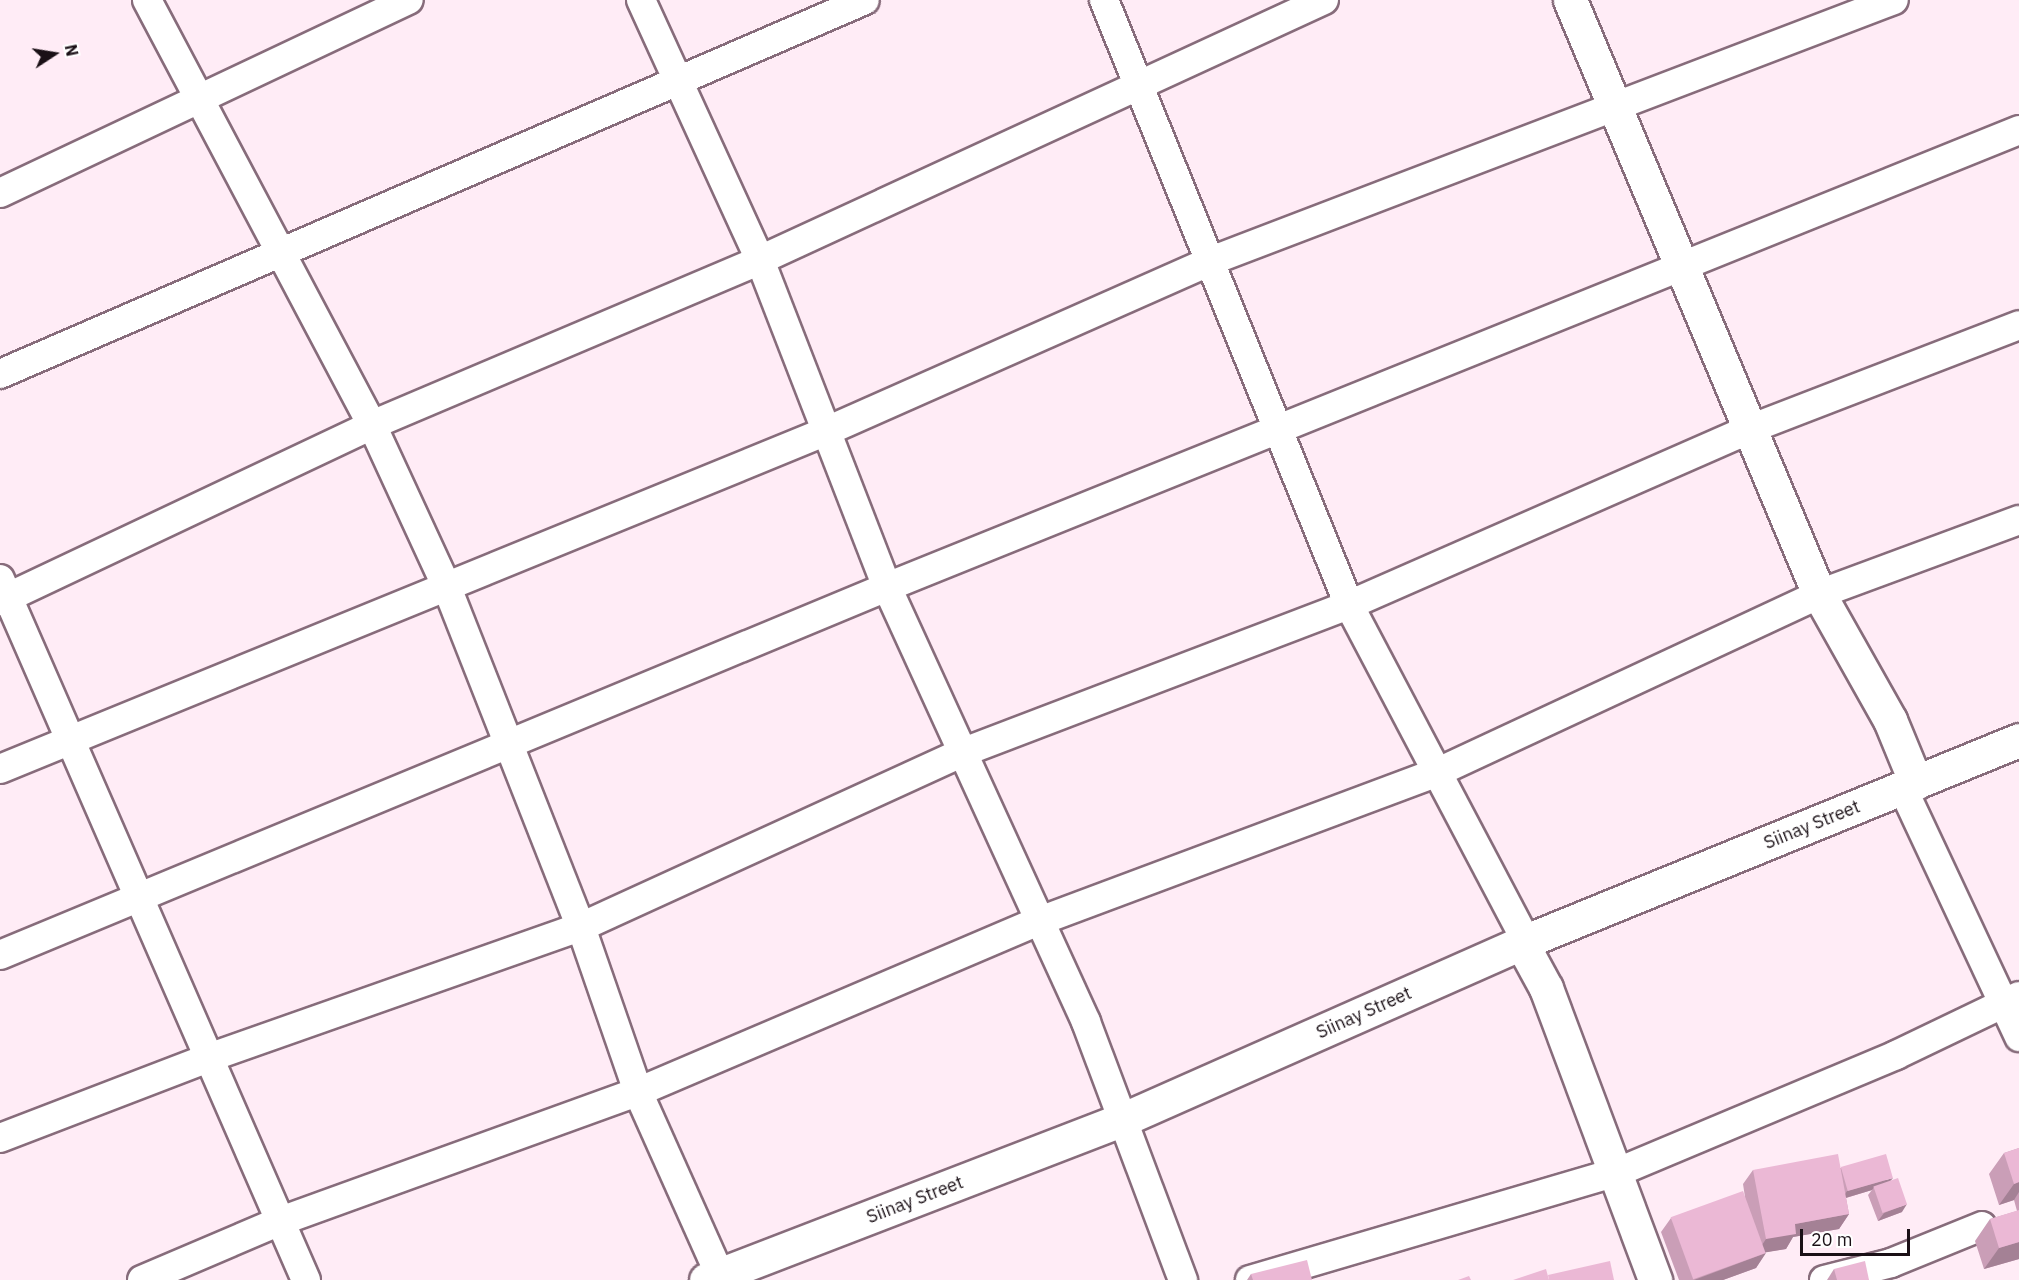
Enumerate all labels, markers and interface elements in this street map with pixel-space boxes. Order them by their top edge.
north arrow [24,24,84,84]
text: N [61,43,83,58]
street label: Siinay Street [1761,796,1863,854]
street label: Siinay Street [1313,982,1415,1044]
street label: Siinay Street [864,1172,966,1228]
scale bar [1803,1217,1912,1255]
text: 20 m [1811,1228,1853,1251]

